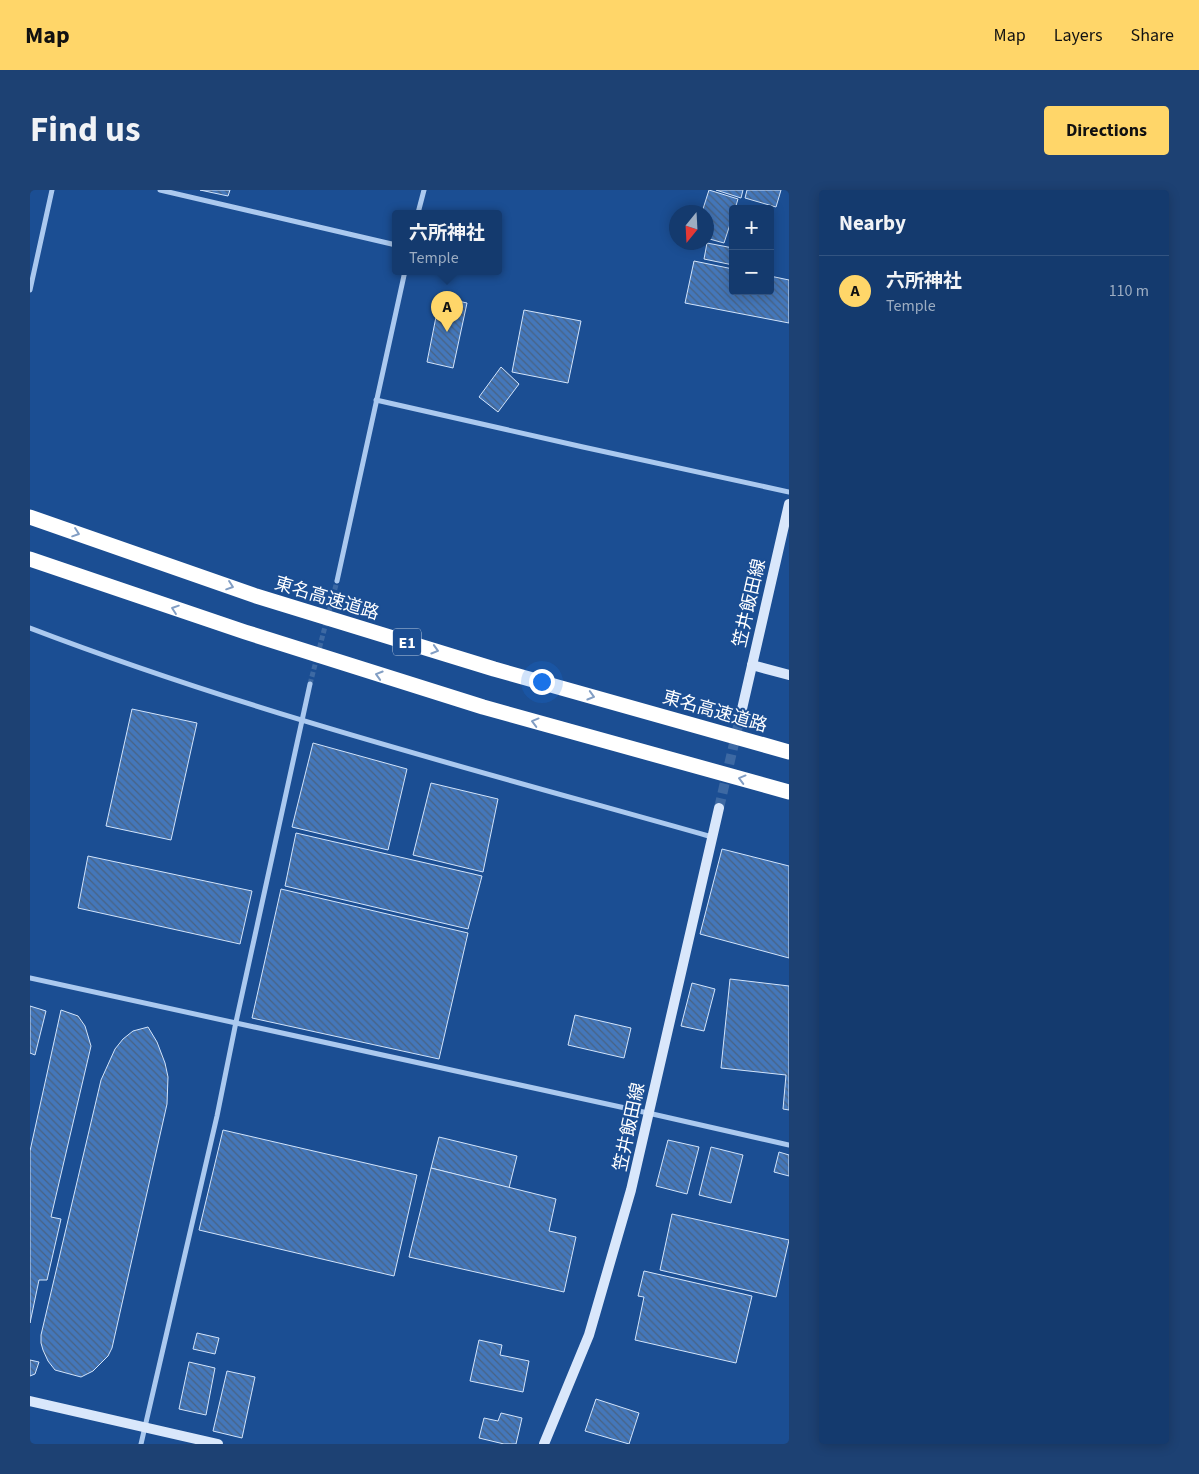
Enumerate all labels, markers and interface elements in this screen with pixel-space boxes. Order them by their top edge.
text: Map [25,18,70,53]
text: Map [994,23,1026,48]
text: Layers [1054,23,1103,48]
text: Share [1131,23,1174,48]
text: Find us [30,105,140,155]
button: Directions [1044,106,1169,155]
north arrow [669,205,714,250]
map controls [729,205,774,295]
button: + [729,205,774,250]
text: Nearby [839,208,906,238]
popup [392,210,502,275]
text: 六所神社 [409,220,485,247]
text: Temple [409,247,459,269]
button: − [729,250,774,295]
text: 六所神社 [886,268,962,295]
text: A [850,280,860,302]
text: 110 m [1109,280,1149,302]
pin: A [431,291,463,332]
text: Temple [886,295,936,317]
one-way arrow [71,527,80,537]
street label: 笠井飯田線 [727,556,772,650]
street label: 東名高速道路 [272,571,382,626]
one-way arrow [225,580,233,590]
one-way arrow [171,604,179,614]
road number: E1 [393,628,421,656]
one-way arrow [430,645,438,655]
your location [529,669,555,695]
one-way arrow [376,670,384,680]
street label: 東名高速道路 [660,685,770,738]
one-way arrow [586,690,594,700]
one-way arrow [531,717,539,727]
one-way arrow [738,774,746,785]
street label: 笠井飯田線 [608,1080,651,1174]

